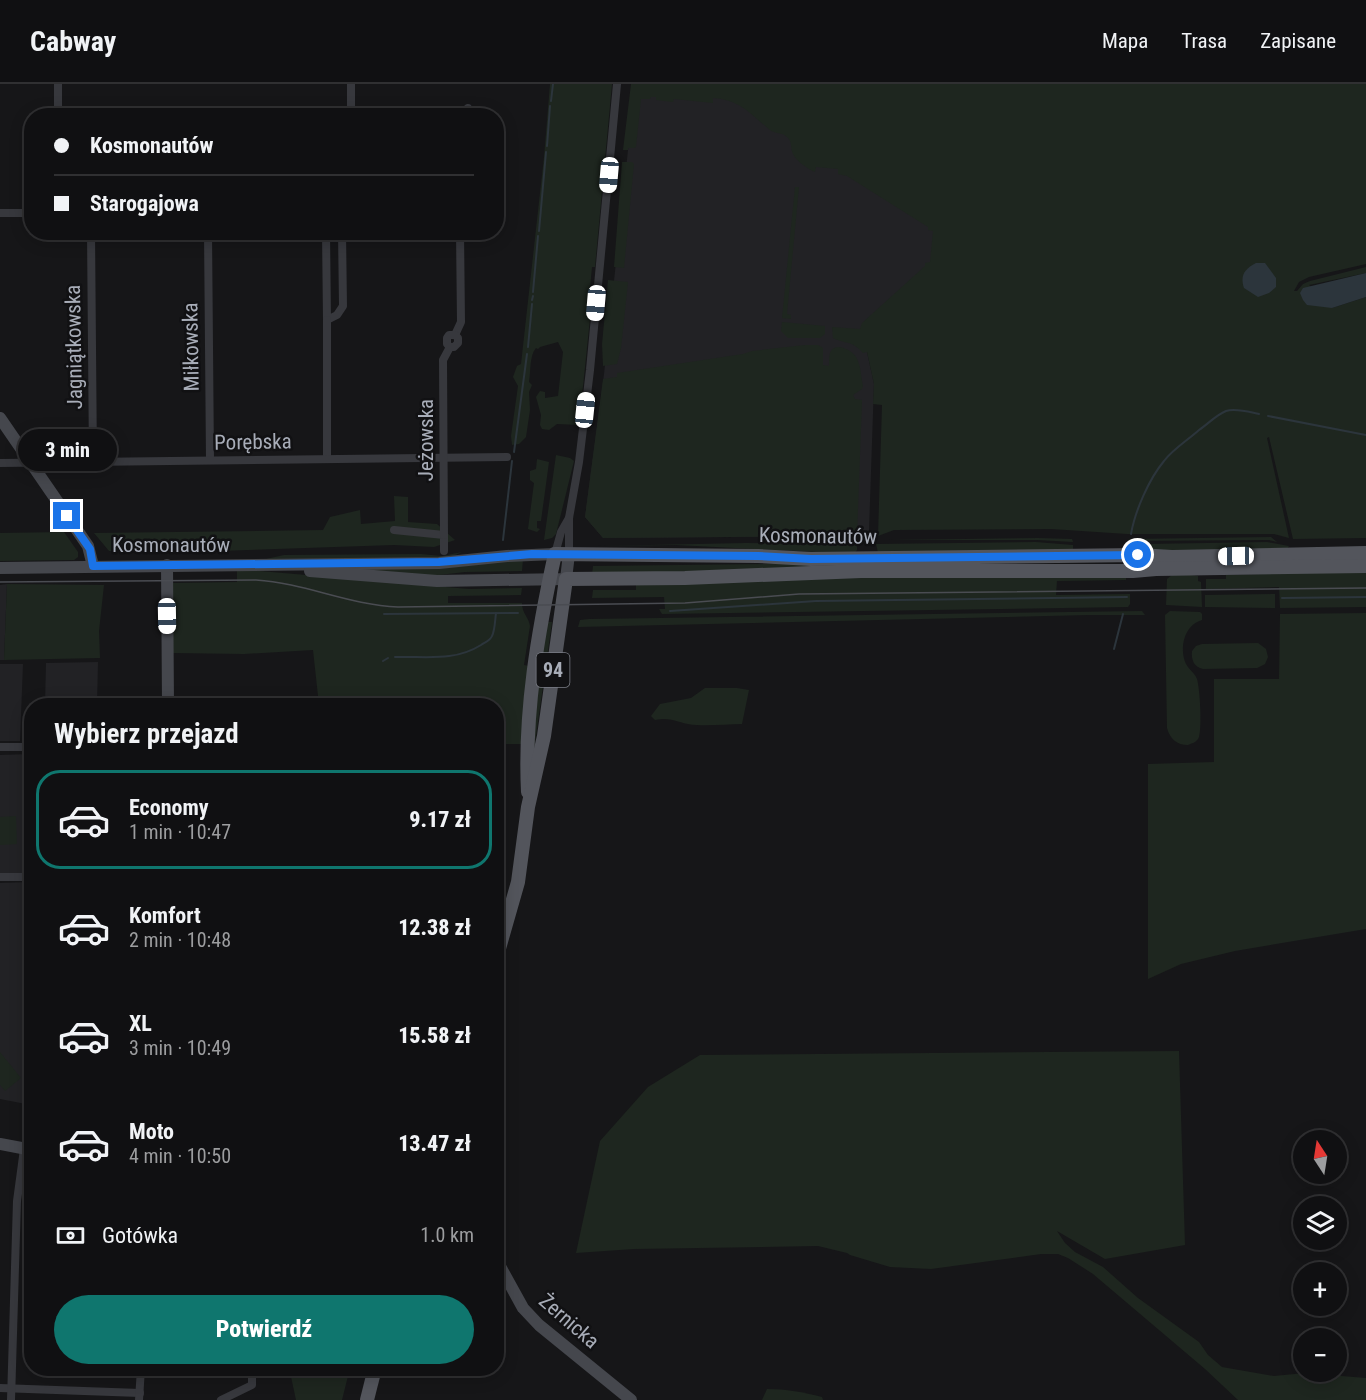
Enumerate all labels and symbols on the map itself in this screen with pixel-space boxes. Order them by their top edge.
car [598,156,620,194]
car [585,284,607,322]
street label: Jagniątkowska [61,285,87,409]
street label: Miłkowska [178,302,204,392]
car [574,391,596,429]
street label: Jeżowska [414,399,438,481]
callout: 3 min [17,429,116,471]
street label: Porębska [214,429,292,455]
route end [53,502,80,529]
street label: Kosmonautów [759,523,878,549]
street label: Kosmonautów [112,533,230,557]
route start [1124,541,1151,568]
car [1218,547,1254,565]
car [158,598,176,634]
road number: 94 [536,653,570,687]
north arrow [1293,1130,1347,1184]
street label: Żernicka [534,1289,604,1353]

